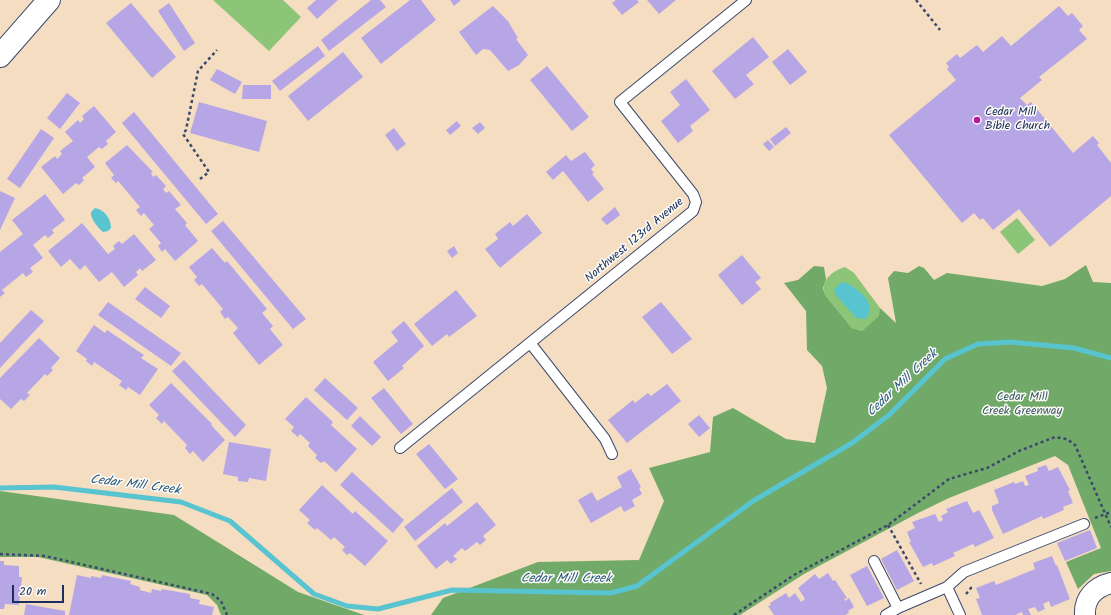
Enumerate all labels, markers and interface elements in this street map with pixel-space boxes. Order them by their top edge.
place label: Cedar Mill Bible Church [985,106,1050,134]
marker: Cedar Mill Bible Church [972,115,982,125]
street label: Northwest 123rd Avenue [583,196,687,286]
water label: Cedar Mill Creek [865,347,941,421]
park label: Cedar Mill Creek Greenway [982,391,1062,419]
water label: Cedar Mill Creek [89,473,181,499]
water label: Cedar Mill Creek [521,572,611,588]
scale bar [14,577,66,603]
text: 20 m [19,582,46,601]

